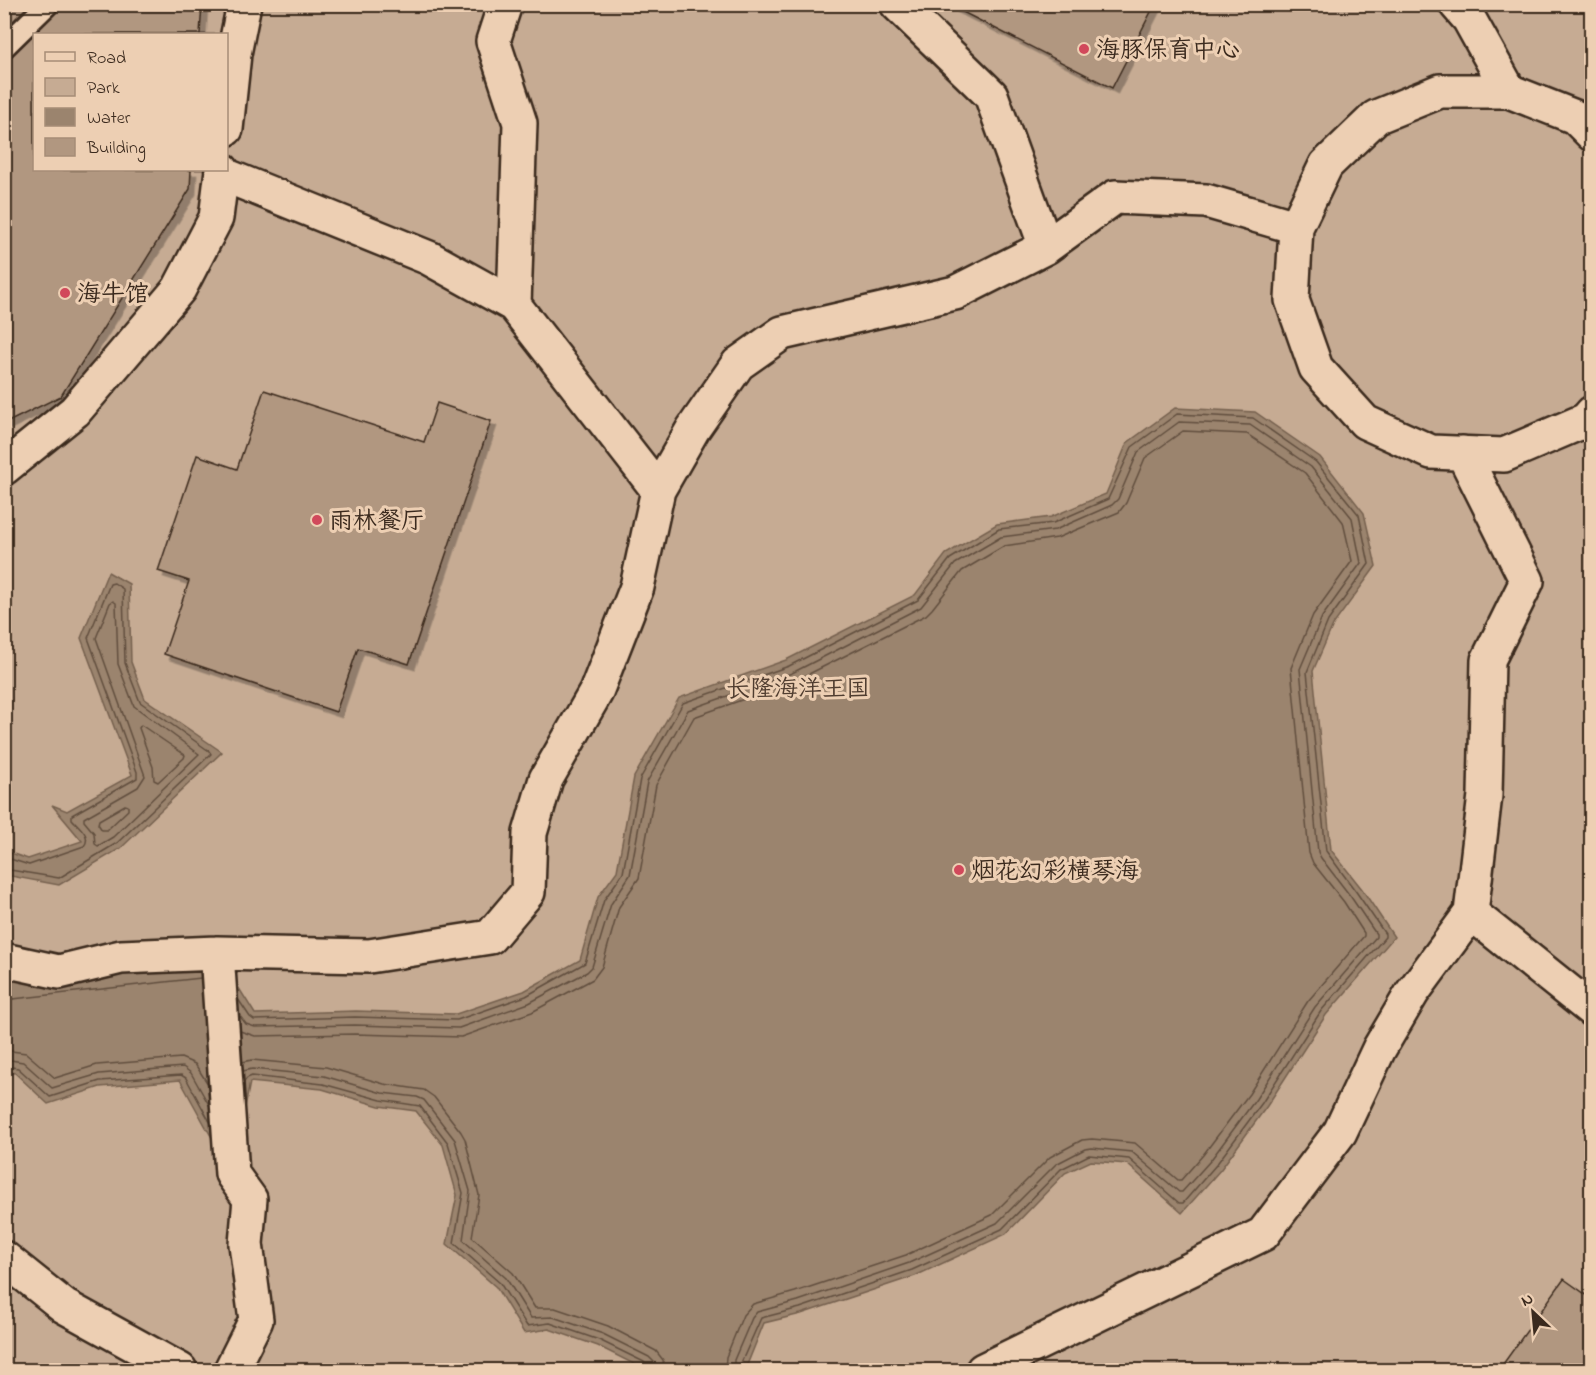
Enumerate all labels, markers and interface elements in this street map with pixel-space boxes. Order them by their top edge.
legend [33,33,228,171]
place label: 海豚保育中心 [1096,34,1240,69]
marker: 海豚保育中心 [1077,42,1091,56]
text: Road [87,46,126,72]
text: Park [87,76,120,102]
text: Water [87,106,131,132]
text: Building [86,136,146,163]
place label: 海牛馆 [77,278,149,313]
marker: 海牛馆 [58,286,72,300]
place label: 雨林餐厅 [329,505,425,540]
marker: 雨林餐厅 [310,513,324,527]
park label: 长隆海洋王国 [726,673,870,708]
place label: 烟花幻彩横琴海 [971,855,1139,890]
marker: 烟花幻彩横琴海 [952,863,966,877]
north arrow [1503,1282,1563,1342]
text: N [1517,1287,1538,1313]

